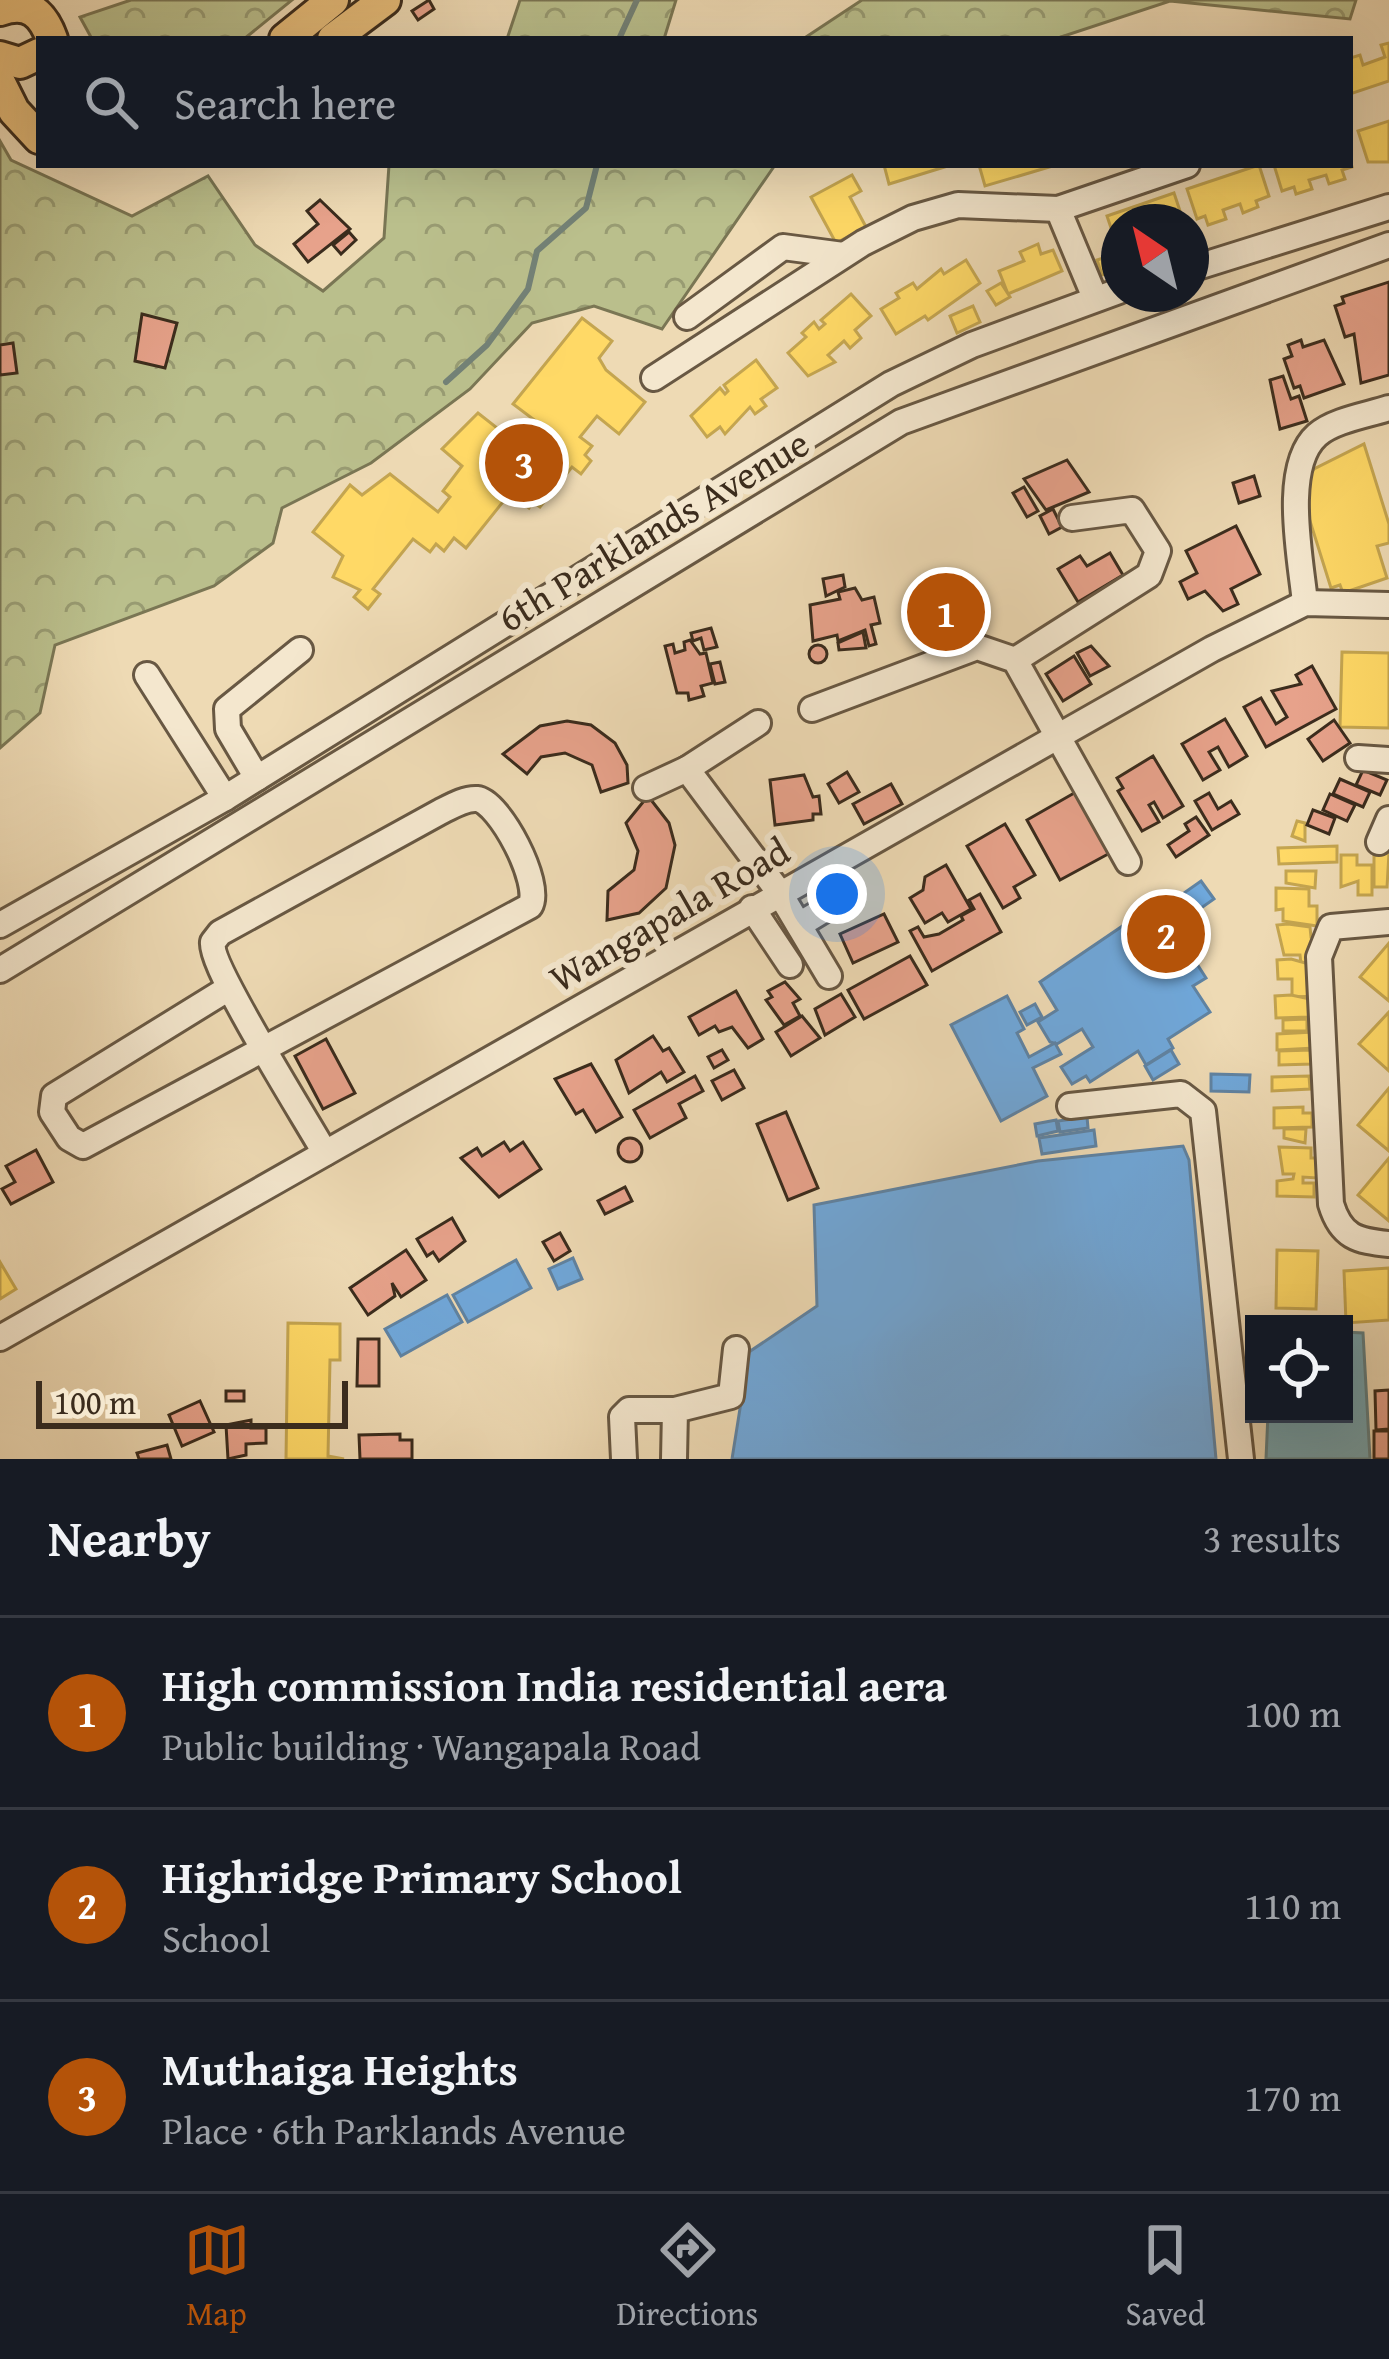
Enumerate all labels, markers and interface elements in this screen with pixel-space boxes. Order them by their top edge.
search box [36,36,1353,168]
icon: search [78,69,144,135]
text: Search here [174,70,396,135]
north arrow [1101,204,1209,312]
street label: 6th Parklands Avenue [486,414,819,645]
pin: 3 [485,418,563,508]
pin: 1 [907,567,985,657]
street label: Wangapala Road [538,822,800,1005]
your location [807,864,867,924]
pin: 2 [1127,889,1205,979]
map controls [1245,1315,1353,1423]
button: locate [1245,1315,1353,1423]
scale bar [36,1375,348,1428]
text: 100 m [54,1378,136,1426]
text: Nearby [48,1500,211,1575]
text: 3 results [1203,1509,1341,1566]
text: High commission India residential aera [162,1652,947,1717]
text: 1 [77,1684,97,1741]
text: 100 m [1244,1684,1341,1741]
text: Public building · Wangapala Road [162,1717,701,1774]
text: Highridge Primary School [162,1844,682,1909]
text: 2 [77,1876,97,1933]
text: 110 m [1244,1876,1341,1933]
text: School [162,1909,270,1966]
text: Muthaiga Heights [162,2036,518,2101]
text: 3 [77,2068,97,2125]
text: 170 m [1244,2068,1341,2125]
text: Place · 6th Parklands Avenue [162,2101,626,2158]
tab: Map [184,2217,250,2337]
tab: Directions [617,2217,758,2337]
tab: Saved [1126,2217,1205,2337]

